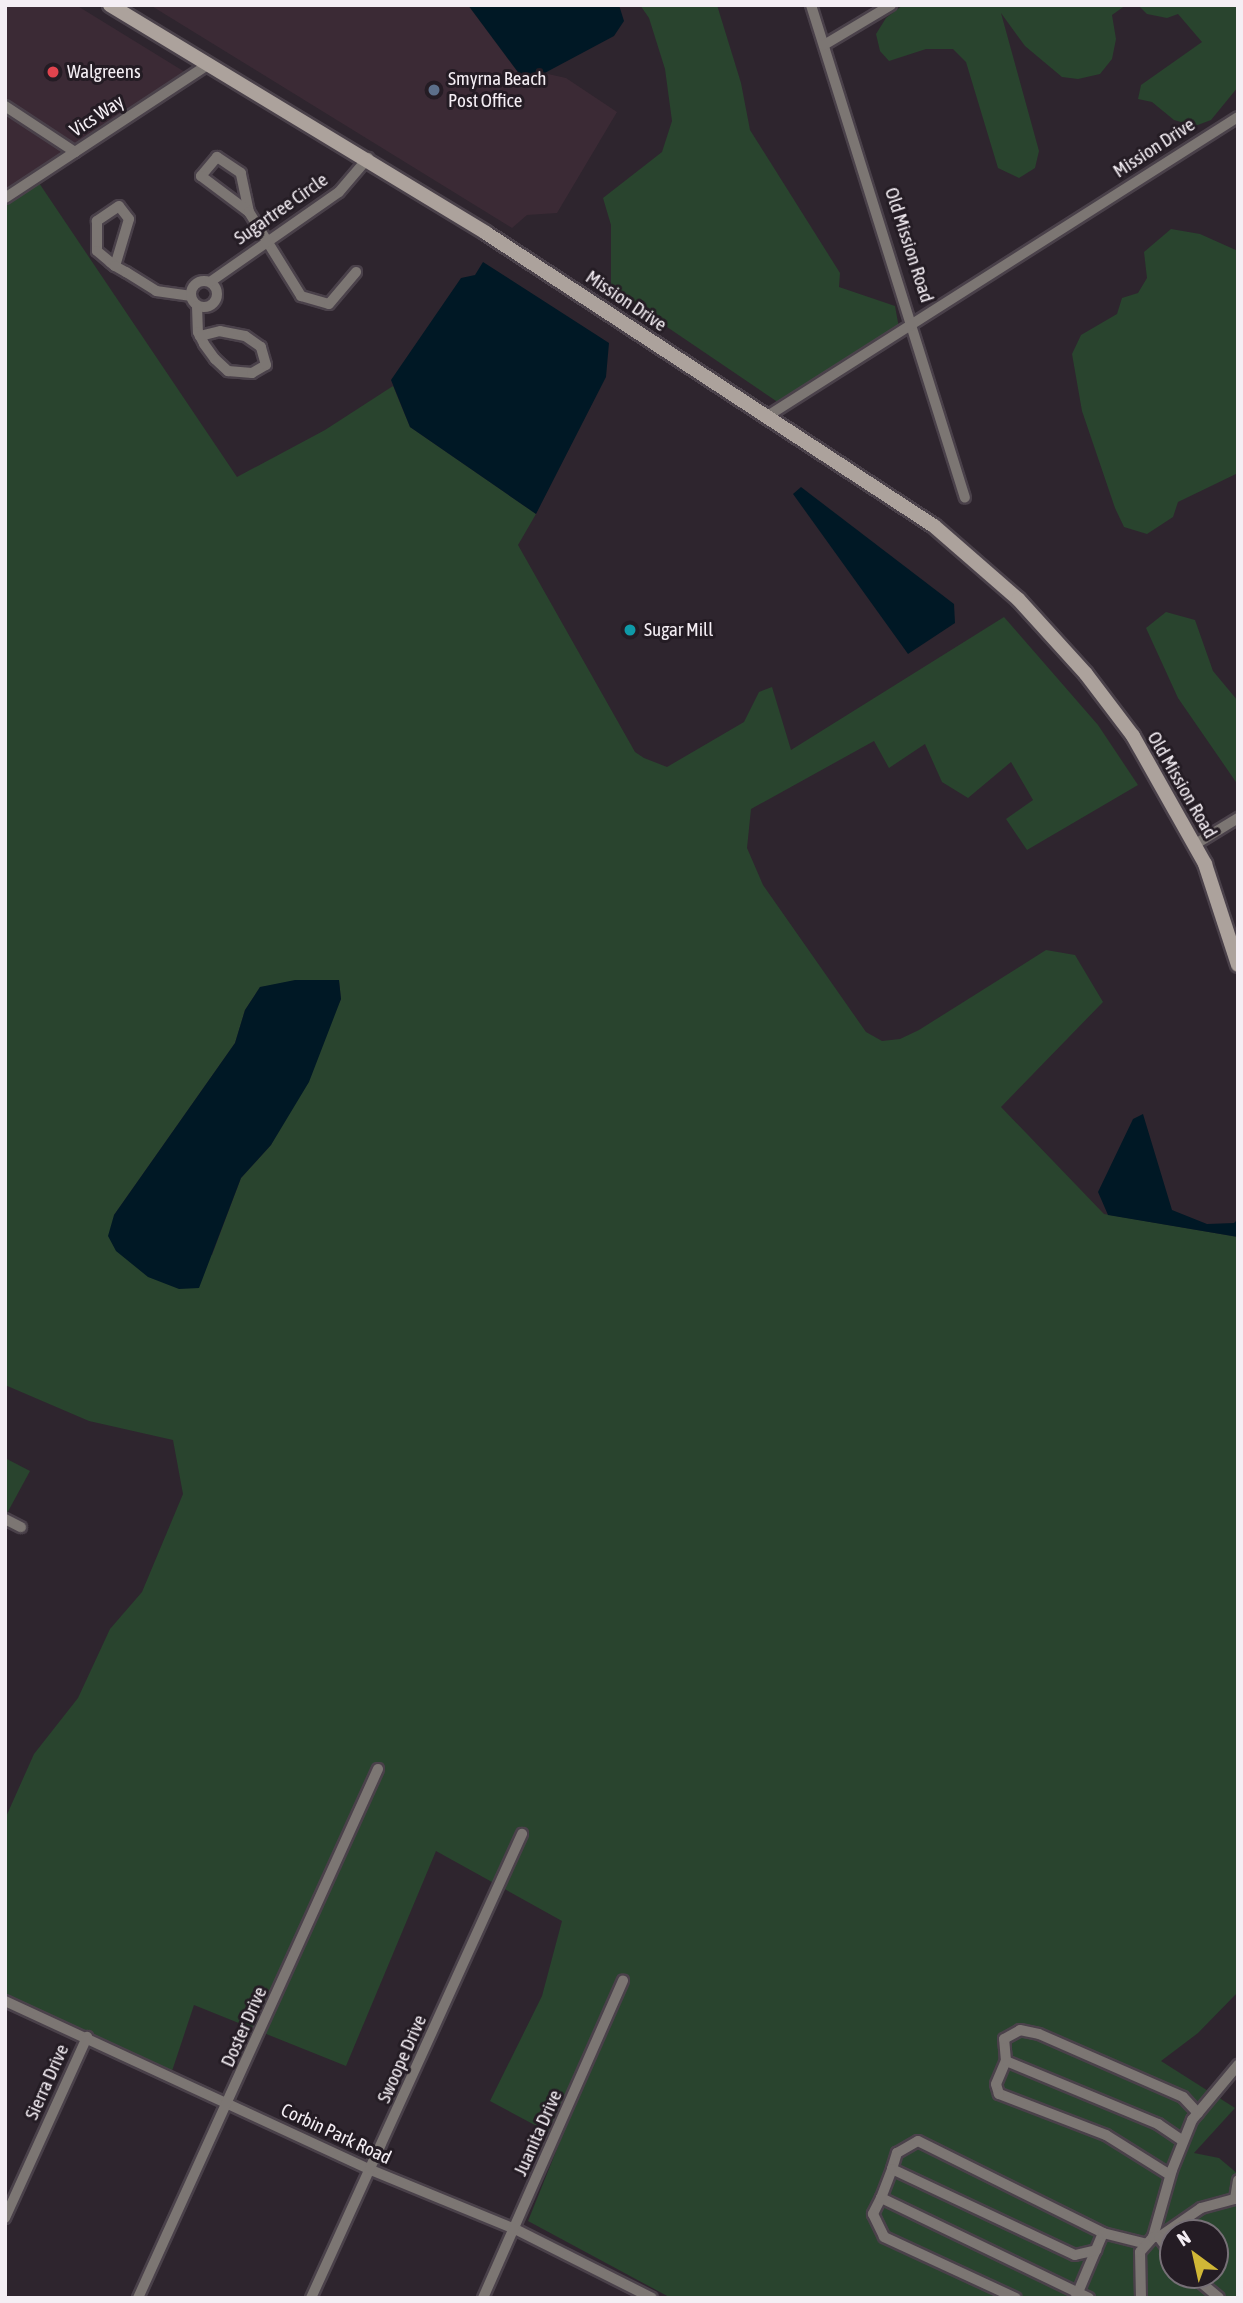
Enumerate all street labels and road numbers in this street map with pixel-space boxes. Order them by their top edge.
street label: Vics Way [66,90,128,142]
street label: Mission Drive [1109,113,1199,183]
street label: Sugartree Circle [230,168,332,250]
street label: Old Mission Road [880,185,938,305]
street label: Mission Drive [581,266,671,336]
street label: Old Mission Road [1142,728,1222,842]
street label: Doster Drive [216,1983,272,2071]
street label: Swoope Drive [372,2011,432,2107]
street label: Sierra Drive [20,2041,74,2123]
street label: Juanita Drive [509,2087,567,2179]
street label: Corbin Park Road [277,2099,395,2169]

